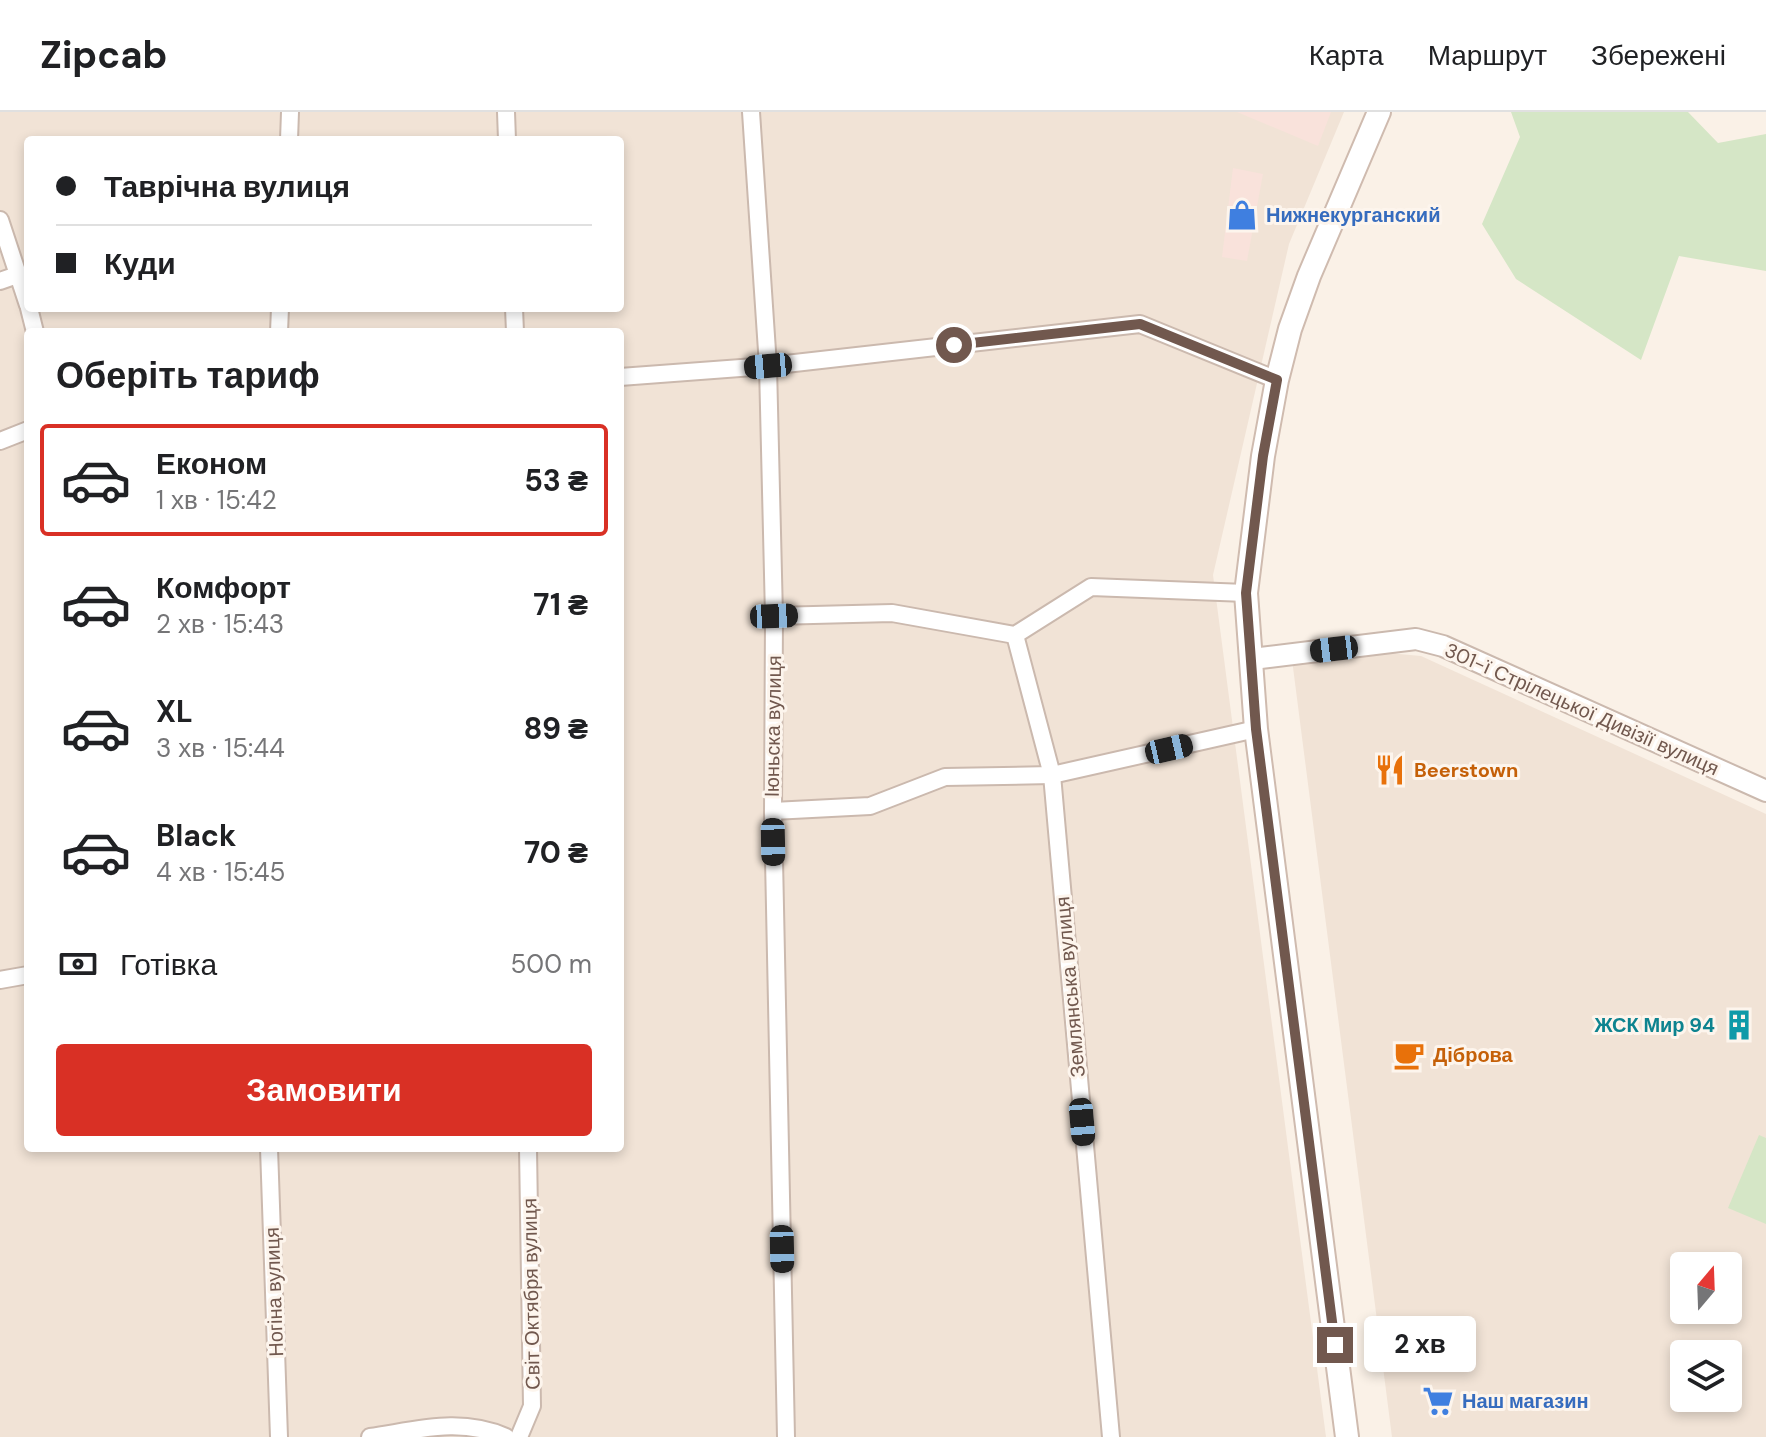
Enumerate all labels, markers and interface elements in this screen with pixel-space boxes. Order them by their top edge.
text: Zipcab [40,30,167,80]
text: Карта [1309,37,1384,74]
text: Маршрут [1428,37,1547,74]
text: Збережені [1591,37,1726,74]
text: Таврічна вулиця [104,167,350,206]
shop icon: Нижнекурганский [1225,198,1259,232]
place label: Нижнекурганский [1266,202,1440,228]
text: Куди [104,244,176,283]
route start [936,327,972,363]
text: Оберіть тариф [56,352,320,399]
car [743,352,793,380]
icon: car [60,444,132,516]
text: Економ [156,444,267,483]
text: 53 ₴ [524,461,588,500]
text: 1 хв · 15:42 [156,483,277,517]
icon: car [60,568,132,640]
text: Комфорт [156,568,291,607]
text: 71 ₴ [533,585,588,624]
car [750,603,798,629]
text: 2 хв · 15:43 [156,607,284,641]
car [1309,634,1359,664]
street label: 301-ї Стрілецької Дивізії вулиця [1441,637,1723,781]
street label: Iюньска вулиця [759,655,787,797]
icon: car [60,692,132,764]
text: XL [156,692,193,731]
text: 89 ₴ [524,709,588,748]
text: 3 хв · 15:44 [156,731,285,765]
car [1143,732,1195,766]
restaurant icon: Beerstown [1373,753,1407,787]
place label: Beerstown [1414,757,1518,783]
icon: car [60,816,132,888]
text: Black [156,816,236,855]
car [761,818,785,866]
text: 70 ₴ [524,833,588,872]
text: 4 хв · 15:45 [156,855,285,889]
street label: Землянська вулиця [1049,895,1091,1079]
icon: cash [56,942,100,986]
text: Готівка [120,945,217,984]
text: 500 m [510,947,592,981]
building icon: ЖСК Мир 94 [1722,1008,1756,1042]
place label: ЖСК Мир 94 [1593,1012,1715,1038]
cafe icon: Діброва [1392,1038,1426,1072]
place label: Діброва [1433,1042,1514,1068]
button: Замовити [56,1044,592,1136]
car [1068,1097,1096,1147]
street label: Світ Октября вулиця [516,1198,546,1390]
car [770,1225,794,1273]
street label: Ногіна вулиця [259,1227,289,1357]
north arrow [1670,1252,1742,1324]
map controls [1670,1252,1742,1412]
callout: 2 хв [1363,1317,1475,1373]
route end [1317,1327,1353,1363]
text: 2 хв [1394,1327,1446,1361]
button: layers [1670,1340,1742,1412]
supermarket icon: Наш магазин [1421,1384,1455,1418]
place label: Наш магазин [1462,1388,1589,1414]

